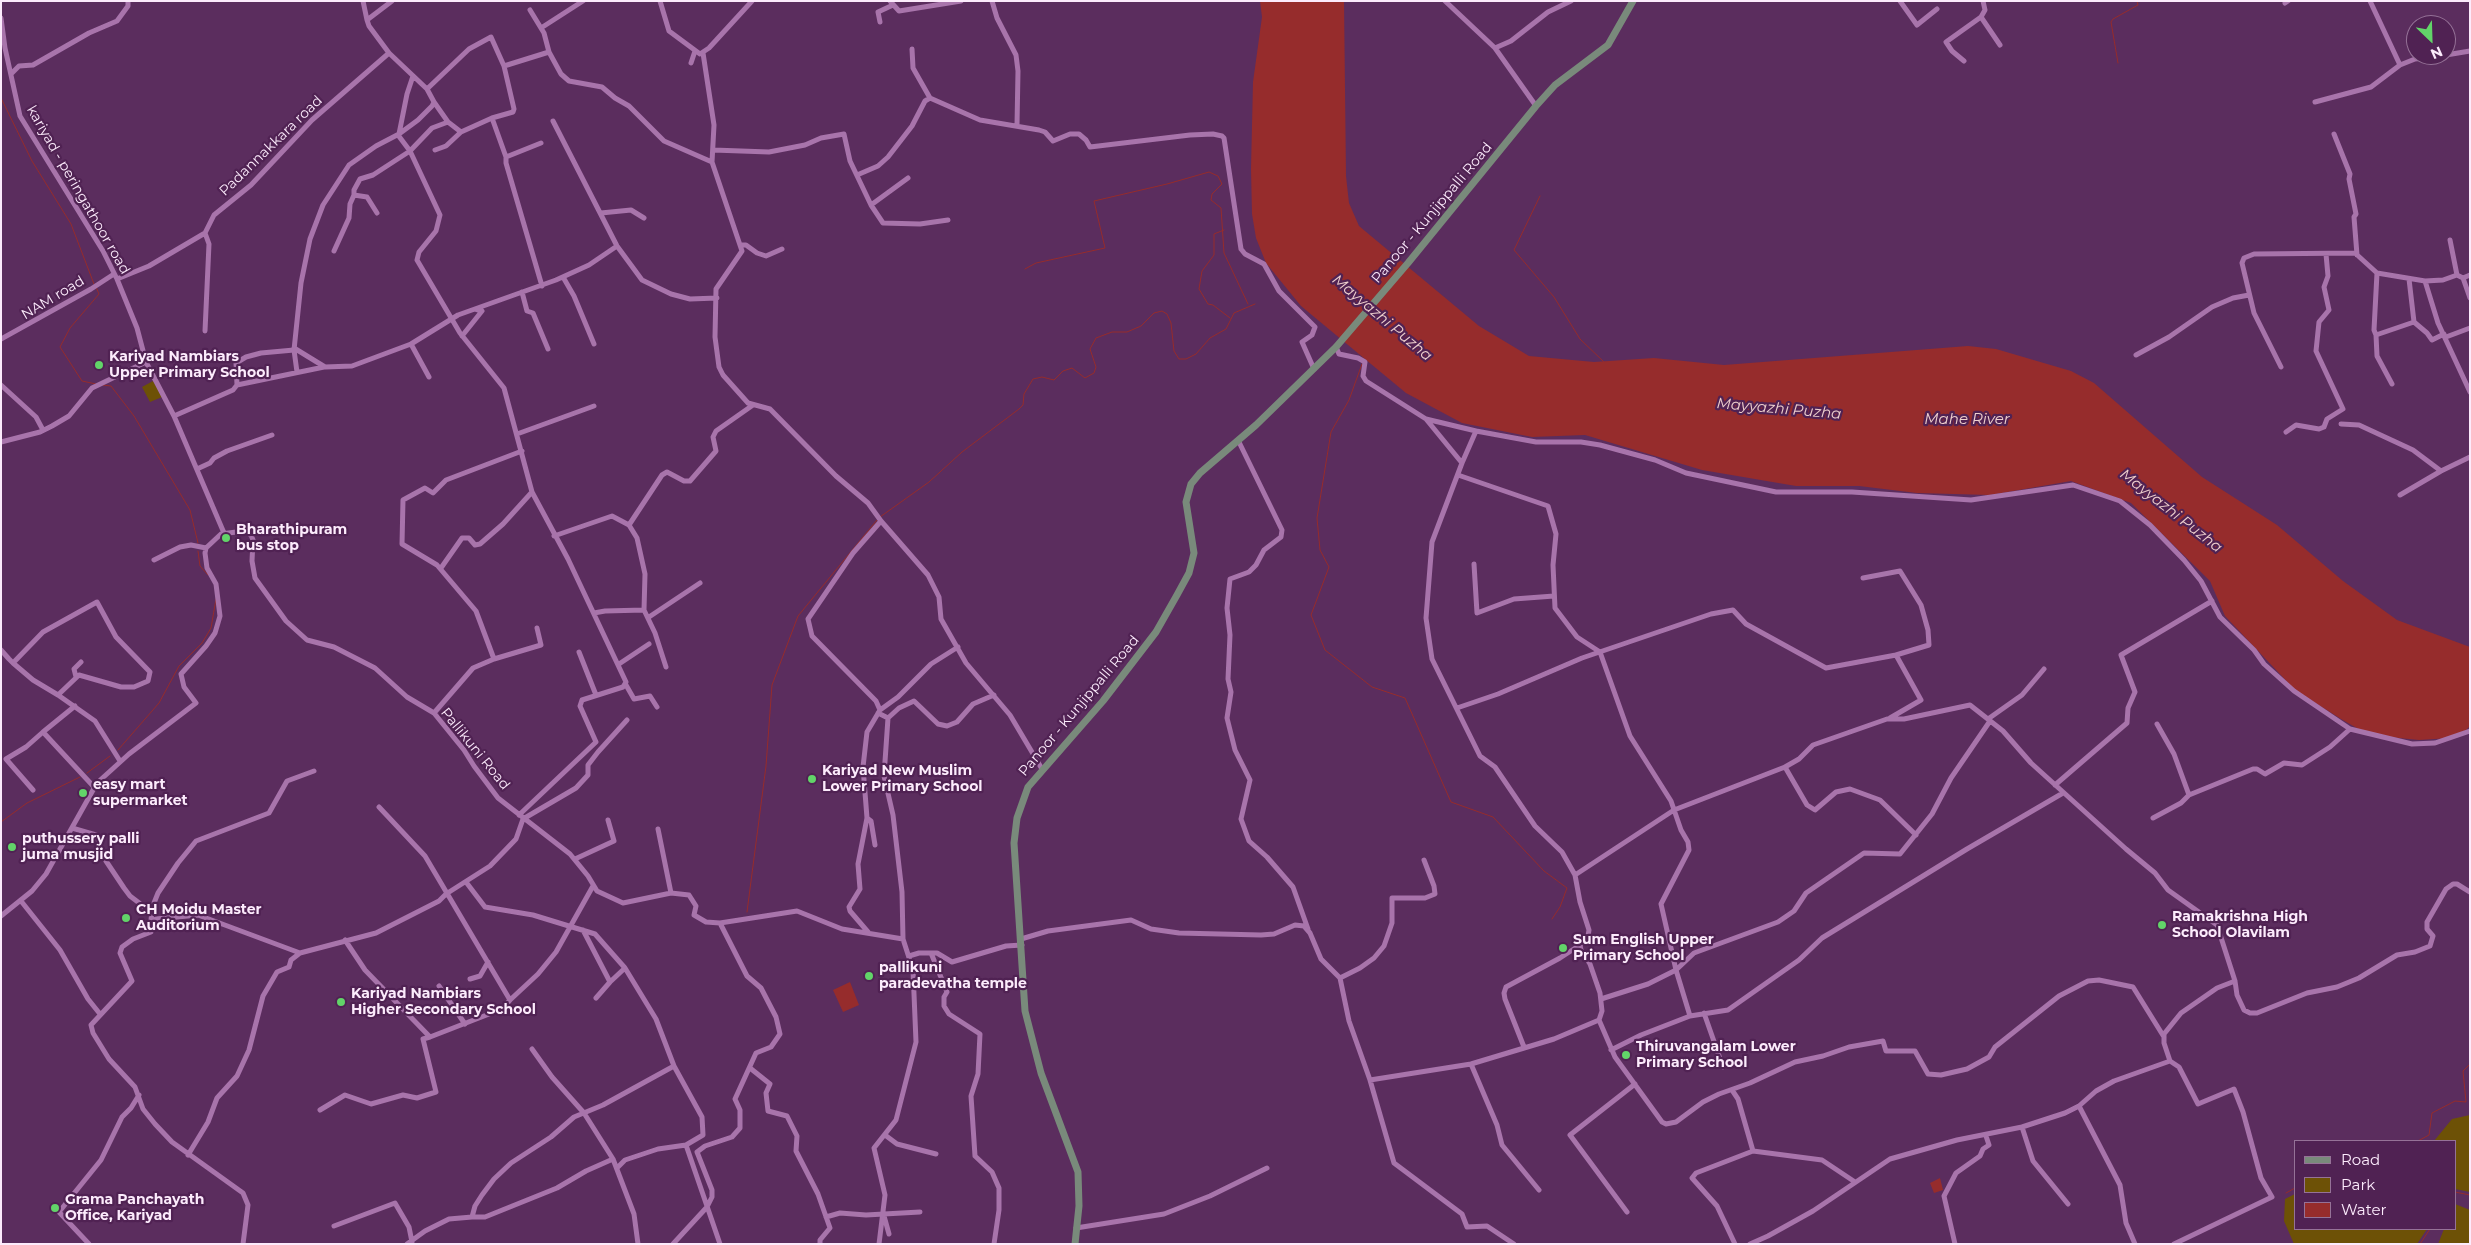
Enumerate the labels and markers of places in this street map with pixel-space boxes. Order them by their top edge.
place label: Kariyad Nambiars Upper Primary School [109,349,270,382]
marker: Kariyad Nambiars Upper Primary School [93,359,105,371]
place label: Bharathipuram bus stop [236,522,347,554]
marker: Bharathipuram bus stop [220,532,232,544]
place label: Kariyad New Muslim Lower Primary School [822,763,983,796]
marker: Kariyad New Muslim Lower Primary School [806,773,818,785]
place label: easy mart supermarket [93,777,188,810]
marker: easy mart supermarket [77,787,89,799]
place label: puthussery palli juma musjid [22,831,140,864]
marker: puthussery palli juma musjid [6,841,18,853]
place label: CH Moidu Master Auditorium [136,902,262,934]
place label: Ramakrishna High School Olavilam [2172,909,2308,942]
marker: CH Moidu Master Auditorium [120,912,132,924]
marker: Ramakrishna High School Olavilam [2156,919,2168,931]
place label: Sum English Upper Primary School [1573,932,1714,964]
marker: Sum English Upper Primary School [1557,942,1569,954]
place label: pallikuni paradevatha temple [879,960,1027,992]
marker: pallikuni paradevatha temple [863,970,875,982]
place label: Kariyad Nambiars Higher Secondary School [351,986,536,1019]
marker: Kariyad Nambiars Higher Secondary School [335,996,347,1008]
place label: Thiruvangalam Lower Primary School [1636,1039,1796,1072]
marker: Thiruvangalam Lower Primary School [1620,1049,1632,1061]
place label: Grama Panchayath Office, Kariyad [65,1192,204,1224]
marker: Grama Panchayath Office, Kariyad [49,1202,61,1214]

